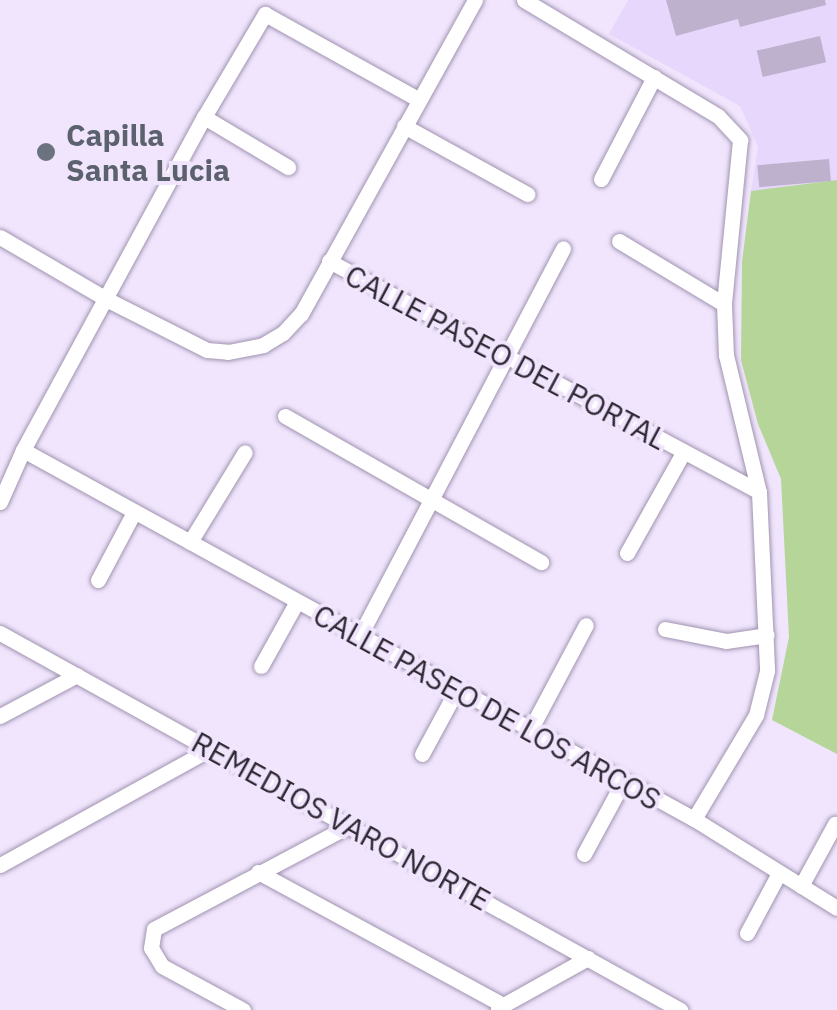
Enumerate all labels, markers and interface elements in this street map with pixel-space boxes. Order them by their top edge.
place label: Capilla Santa Lucia [66,117,230,188]
marker: Capilla Santa Lucia [35,141,57,163]
street label: CALLE PASEO DEL PORTAL [339,257,673,457]
street label: CALLE PASEO DE LOS ARCOS [307,596,667,818]
street label: REMEDIOS VARO NORTE [186,724,496,918]

